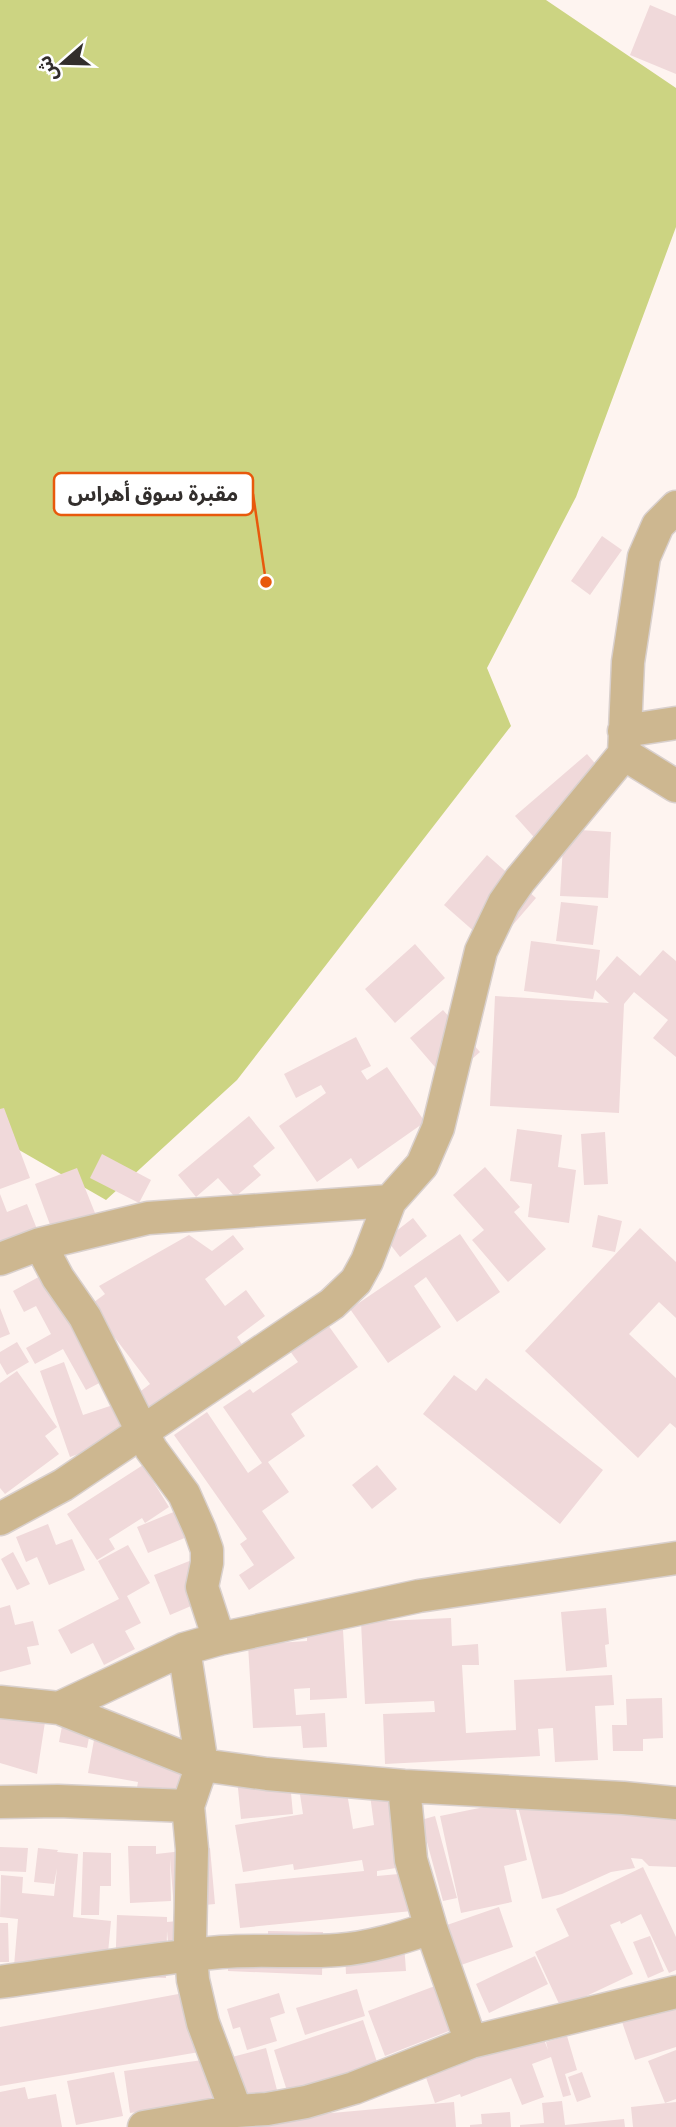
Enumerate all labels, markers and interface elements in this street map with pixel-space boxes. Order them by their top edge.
north arrow [28,28,98,98]
text: ش [31,52,63,85]
callout: مقبرة سوق أهراس [54,473,253,515]
text: مقبرة سوق أهراس [68,479,238,507]

